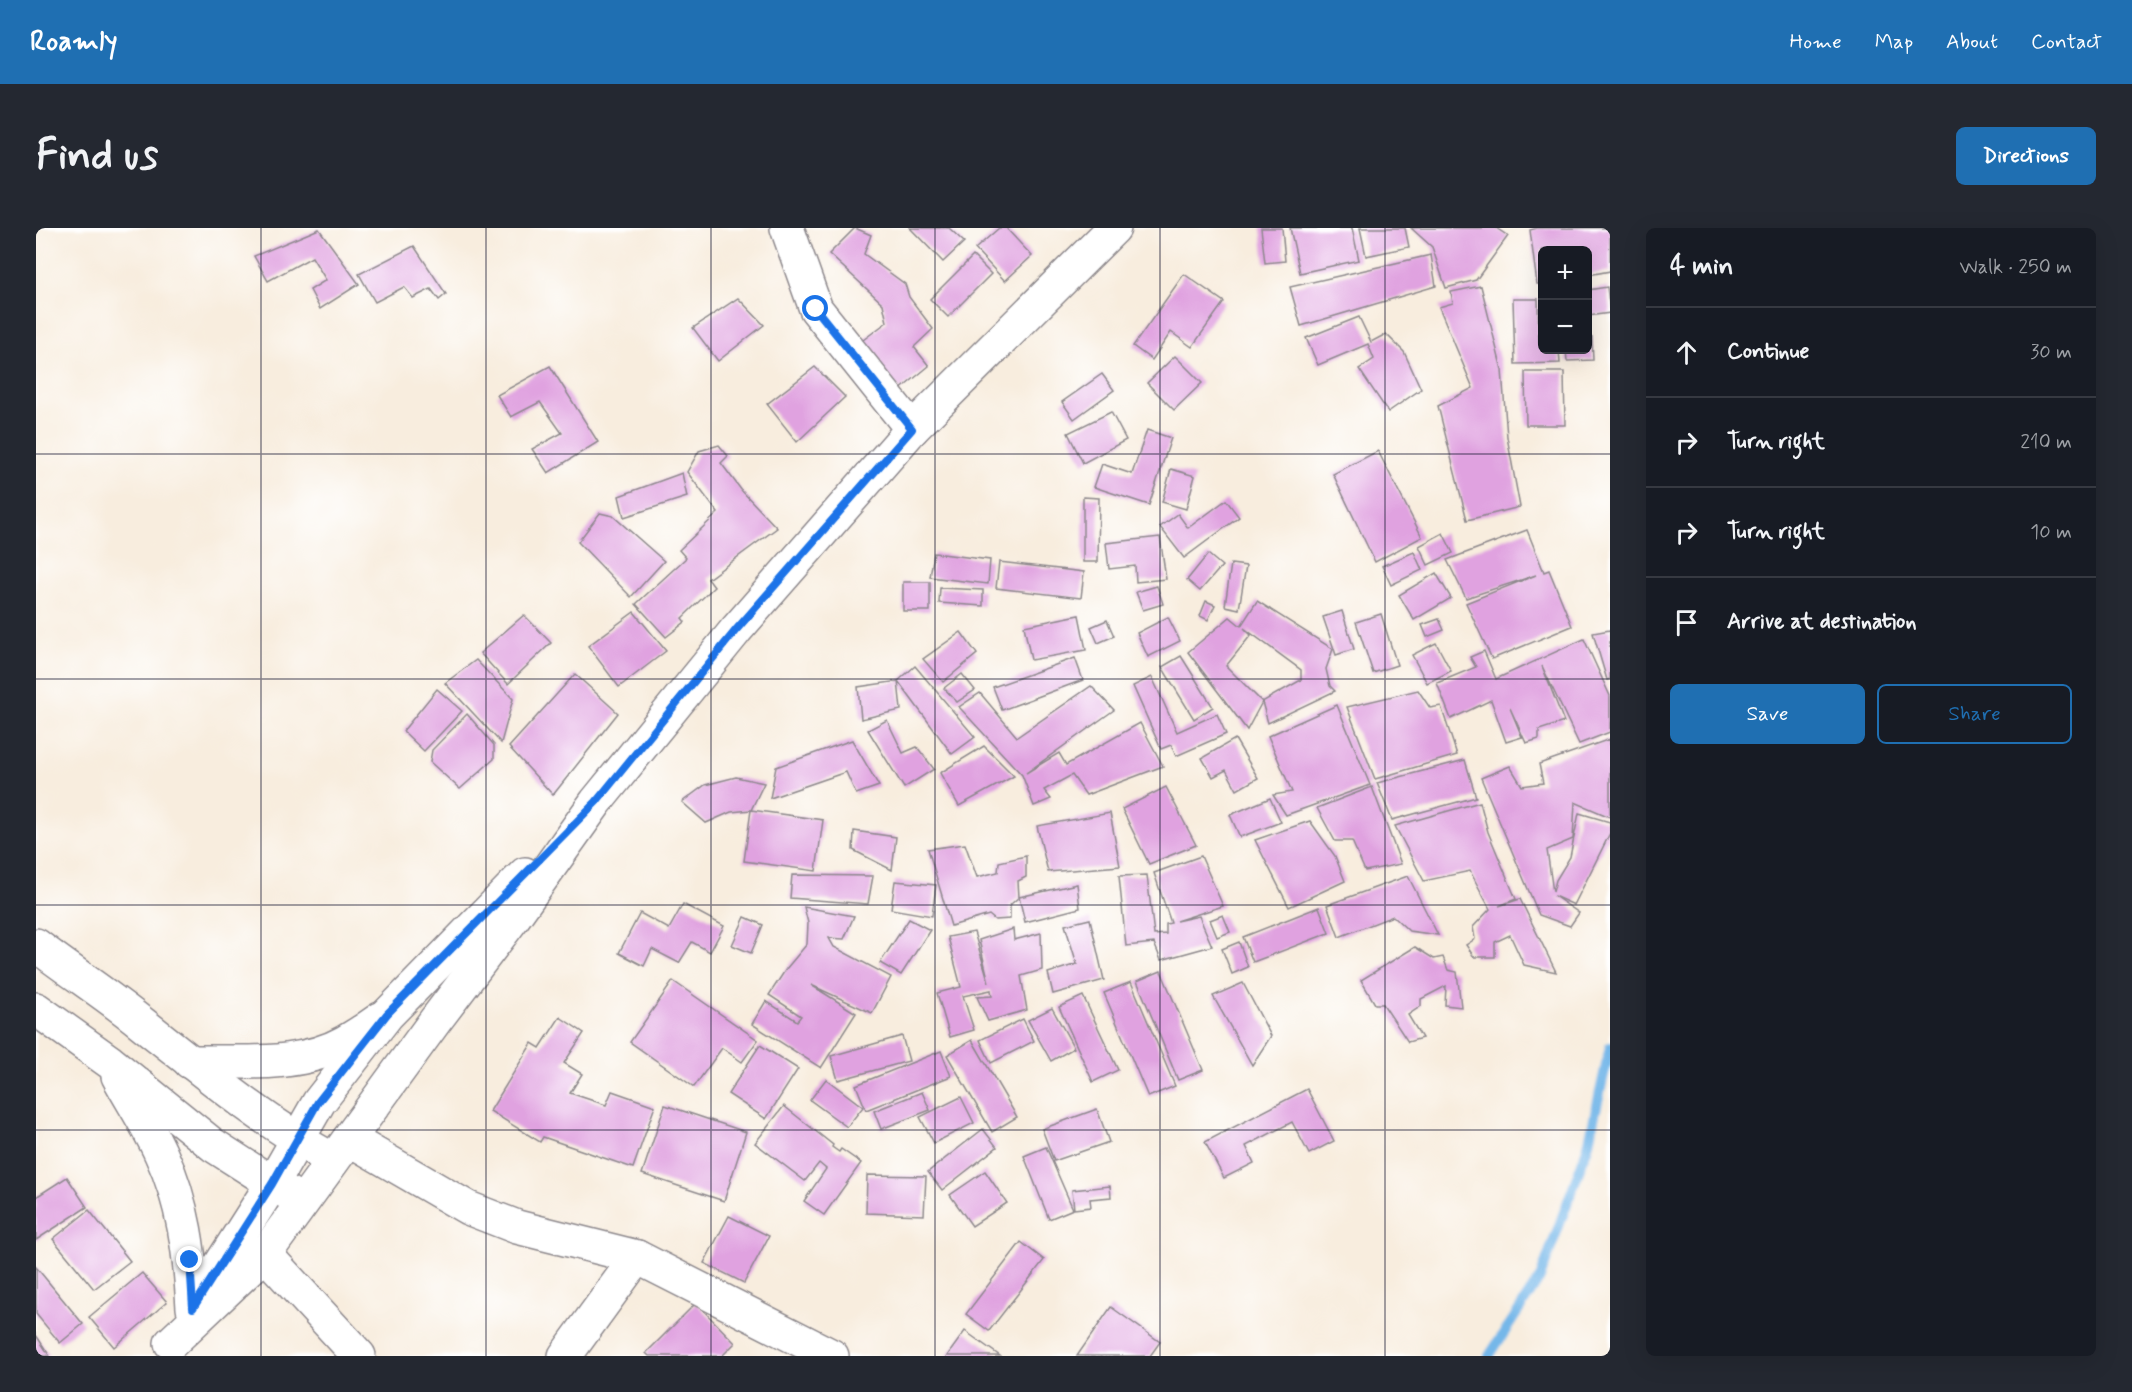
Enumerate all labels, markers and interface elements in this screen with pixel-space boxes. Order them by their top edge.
text: Roamly [30,24,118,61]
text: Home [1790,28,1842,56]
text: Map [1875,28,1913,56]
text: About [1946,28,1998,56]
text: Contact [2031,28,2102,56]
button: Directions [1956,127,2096,185]
text: Find us [36,129,158,184]
map controls [1538,246,1592,354]
button: + [1538,246,1592,300]
text: 4 min [1670,250,1733,284]
text: Walk · 250 m [1960,254,2072,281]
route start [802,295,828,321]
button: − [1538,300,1592,354]
icon: ahead [1670,336,1703,369]
text: Continue [1727,338,1809,366]
text: 30 m [2030,339,2072,366]
icon: right [1670,426,1703,459]
text: Turn right [1727,428,1825,456]
text: 210 m [2020,429,2072,456]
icon: right [1670,516,1703,549]
text: Turn right [1727,518,1825,546]
text: 10 m [2030,519,2072,546]
icon: arrive [1670,606,1703,639]
text: Arrive at destination [1727,608,1917,636]
button: Save [1670,684,1865,744]
button: Share [1877,684,2072,744]
route end [176,1246,202,1272]

